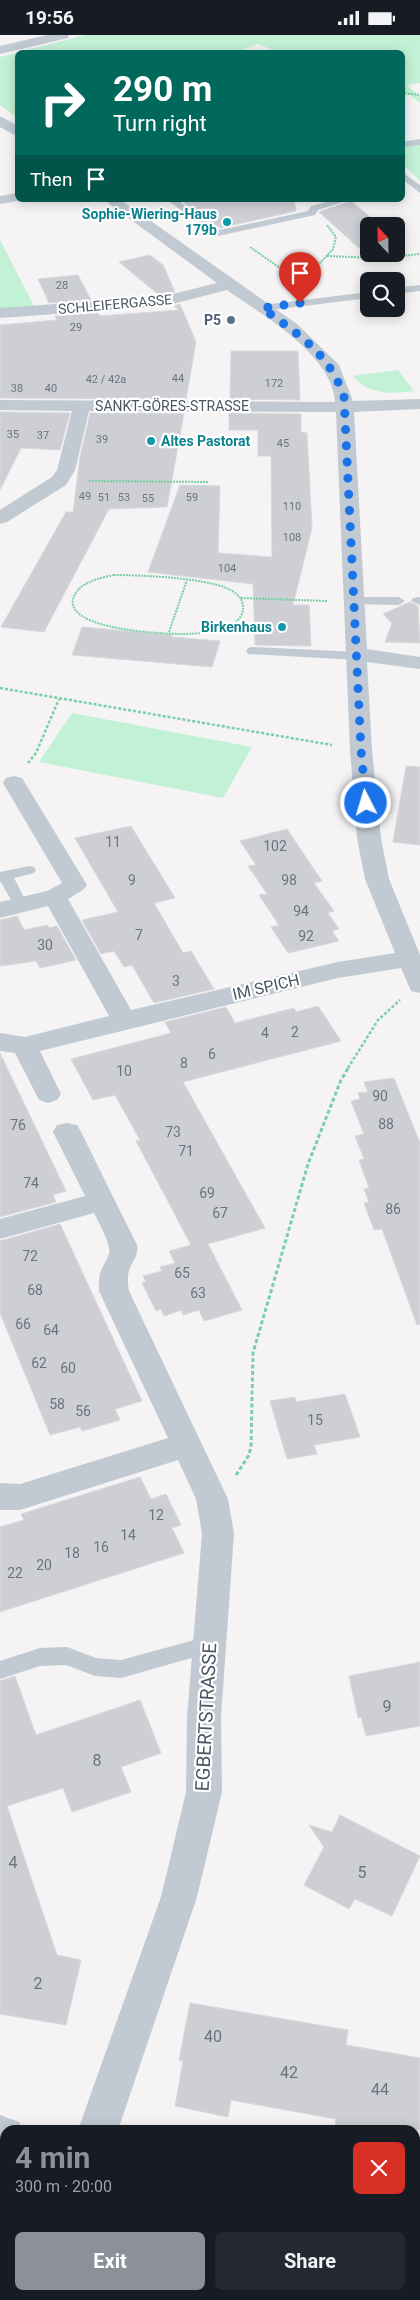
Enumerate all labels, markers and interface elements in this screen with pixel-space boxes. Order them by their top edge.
text: 19:56 [25,6,74,29]
text: 290 m [113,69,212,110]
icon: right [30,70,95,135]
text: Turn right [113,111,207,136]
icon: arrive [82,165,110,193]
text: Then [30,168,72,191]
place label: Sophie-Wiering-Haus 179b [82,206,217,238]
marker: Sophie-Wiering-Haus 179b [221,216,233,228]
north arrow [360,217,405,263]
map controls [360,217,405,317]
pin [279,252,321,303]
icon: arrive [286,259,314,287]
button: search [360,272,405,317]
house number: 28 [56,279,68,292]
street label: SCHLEIFERGASSE [57,291,173,317]
place label: P5 [204,312,221,328]
marker: P5 [225,314,237,326]
house number: 29 [70,321,82,334]
house number: 44 [172,372,184,385]
house number: 42 / 42a [86,373,126,386]
house number: 172 [265,377,283,390]
house number: 38 [11,382,23,395]
house number: 40 [45,382,57,395]
street label: SANKT-GÖRES-STRASSE [95,398,249,414]
house number: 35 [7,428,19,441]
house number: 37 [37,429,49,442]
house number: 39 [96,433,108,446]
place label: Altes Pastorat [161,433,251,449]
marker: Altes Pastorat [145,435,157,447]
house number: 45 [277,437,289,450]
house number: 49 [79,490,91,503]
house number: 51 [98,491,110,504]
house number: 53 [118,491,130,504]
house number: 59 [186,491,198,504]
house number: 55 [142,492,154,505]
house number: 110 [283,500,301,513]
house number: 108 [283,531,301,544]
house number: 104 [218,562,236,575]
place label: Birkenhaus [201,619,272,635]
marker: Birkenhaus [276,621,288,633]
position arrow [339,776,391,828]
house number: 11 [105,834,121,850]
house number: 102 [263,838,287,854]
house number: 9 [128,872,136,888]
house number: 98 [281,872,297,888]
house number: 94 [293,903,309,919]
house number: 7 [135,927,143,943]
house number: 92 [298,928,314,944]
house number: 30 [37,937,53,953]
street label: IM SPICH [231,970,301,1004]
house number: 3 [172,973,180,989]
house number: 2 [291,1024,299,1040]
house number: 4 [261,1025,269,1041]
house number: 6 [208,1046,216,1062]
house number: 8 [180,1055,188,1071]
house number: 10 [116,1063,132,1079]
house number: 90 [372,1088,388,1104]
house number: 88 [378,1116,394,1132]
house number: 76 [10,1117,26,1133]
house number: 73 [165,1124,181,1140]
house number: 71 [178,1143,194,1159]
house number: 74 [23,1175,39,1191]
house number: 69 [199,1185,215,1201]
house number: 86 [385,1201,401,1217]
house number: 67 [212,1205,228,1221]
house number: 72 [22,1248,38,1264]
house number: 65 [174,1265,190,1281]
house number: 68 [27,1282,43,1298]
house number: 63 [190,1285,206,1301]
house number: 66 [15,1316,31,1332]
house number: 64 [43,1322,59,1338]
house number: 62 [31,1355,47,1371]
house number: 60 [60,1360,76,1376]
house number: 58 [49,1396,65,1412]
house number: 56 [75,1403,91,1419]
house number: 15 [307,1412,323,1428]
house number: 12 [148,1507,164,1523]
house number: 14 [120,1527,136,1543]
house number: 16 [93,1539,109,1555]
house number: 18 [64,1545,80,1561]
house number: 20 [36,1557,52,1573]
house number: 22 [7,1565,23,1581]
street label: EGBERTSTRASSE [191,1642,221,1792]
house number: 9 [383,1697,392,1716]
house number: 8 [93,1751,102,1770]
house number: 4 [9,1853,18,1872]
house number: 5 [358,1863,367,1882]
house number: 2 [34,1974,43,1993]
house number: 40 [204,2027,222,2046]
house number: 42 [280,2063,298,2082]
house number: 44 [371,2080,389,2099]
text: 4 min [15,2140,90,2175]
button: close [353,2142,405,2194]
text: 300 m · 20:00 [15,2177,112,2196]
button: Exit [15,2232,205,2290]
button: Share [215,2232,405,2290]

